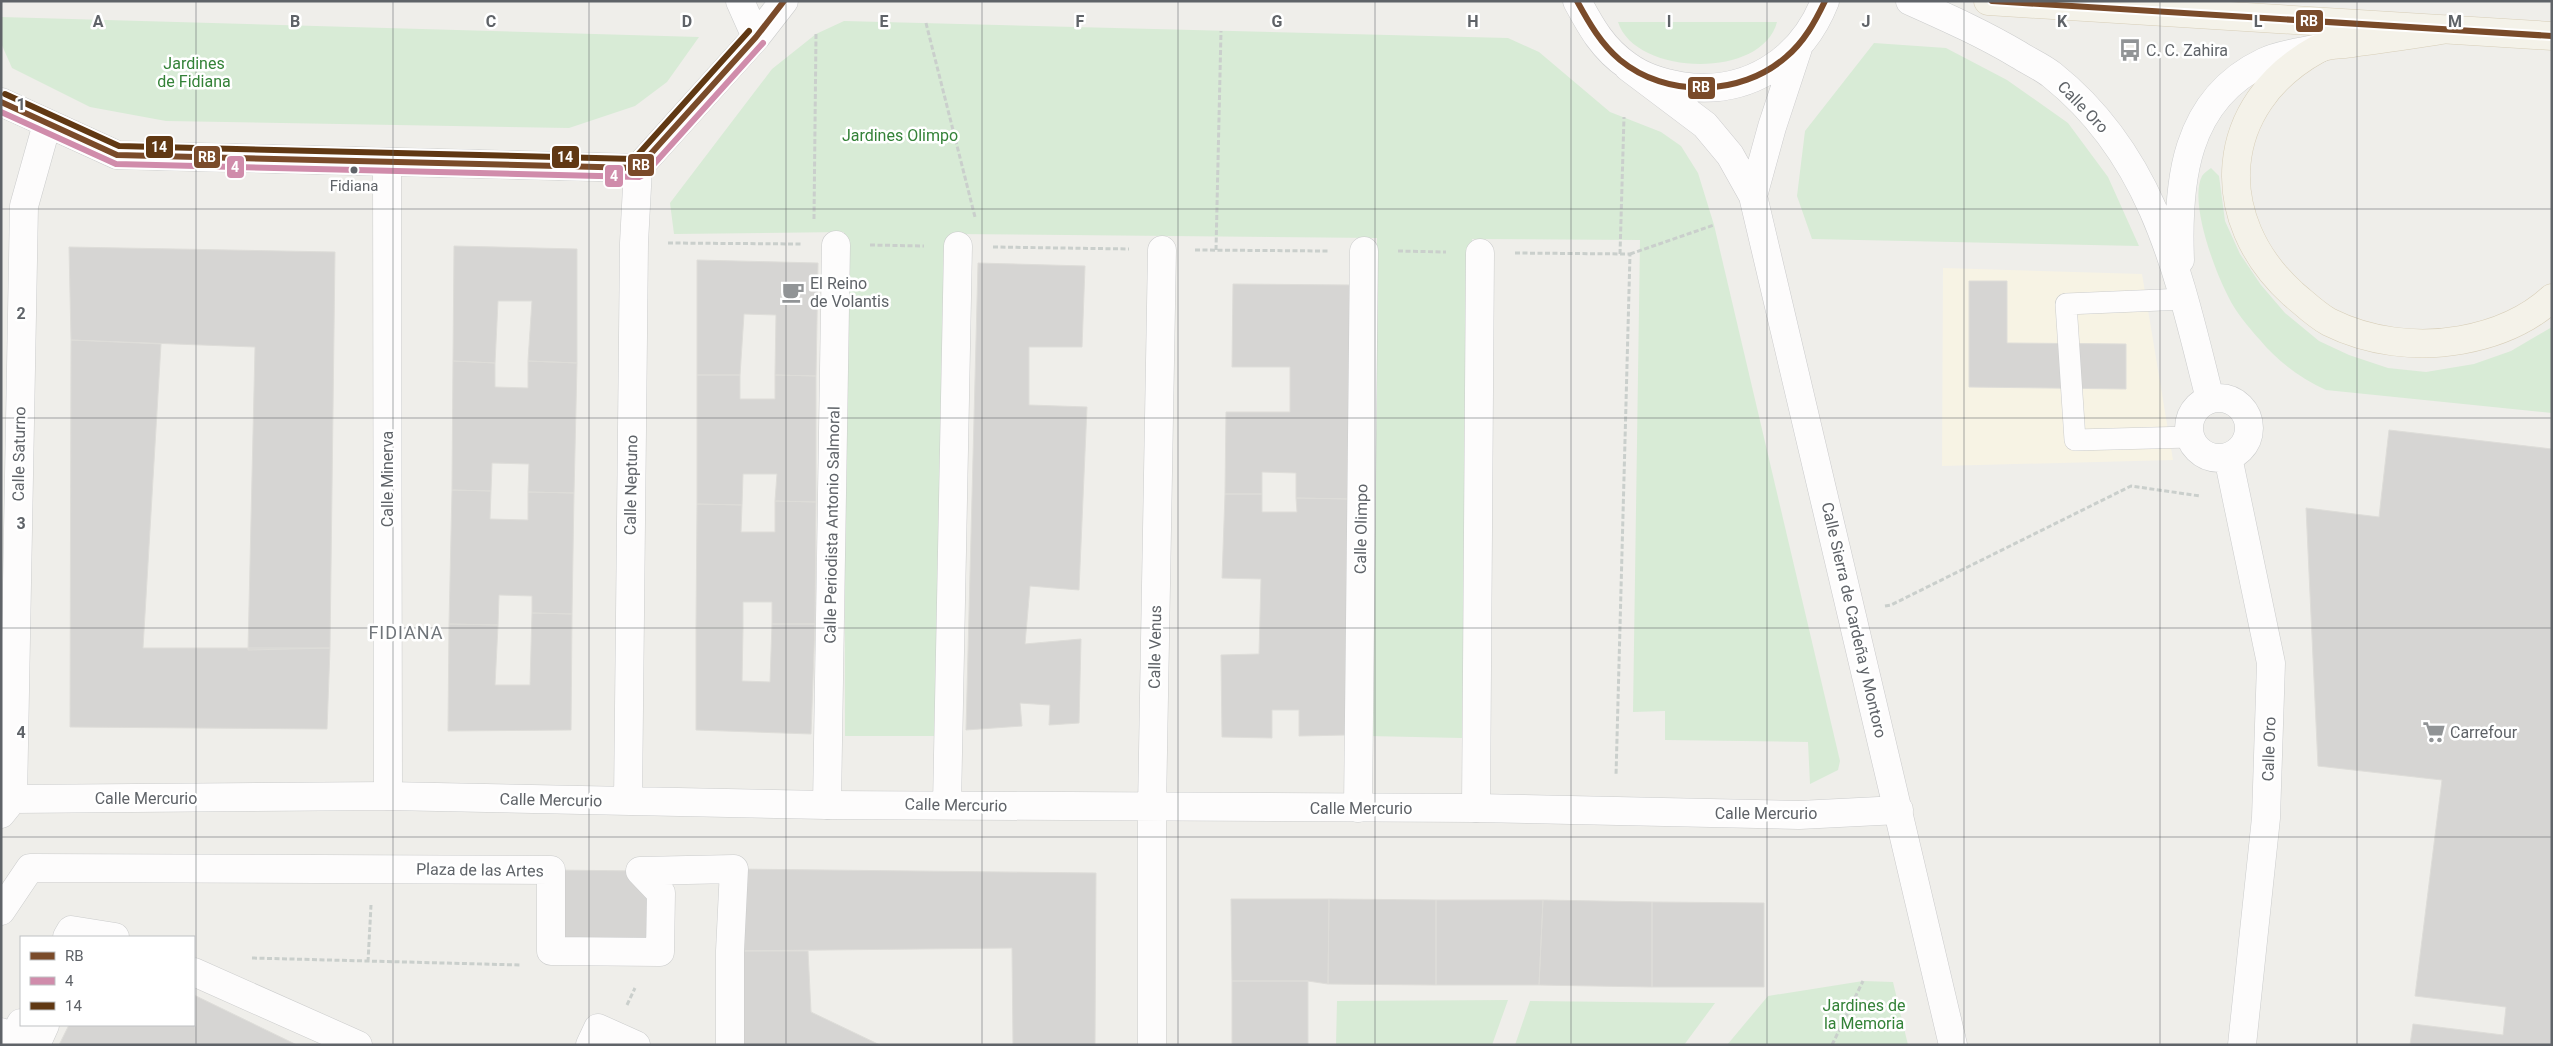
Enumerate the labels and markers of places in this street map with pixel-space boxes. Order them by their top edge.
bus stop icon: C. C. Zahira [2117,37,2143,63]
place label: C. C. Zahira [2146,41,2228,60]
marker: Fidiana [349,165,359,175]
place label: Fidiana [330,177,378,195]
place label: El Reino de Volantis [810,274,889,311]
cafe icon: El Reino de Volantis [780,279,806,305]
supermarket icon: Carrefour [2421,719,2447,745]
place label: Carrefour [2450,723,2518,742]

